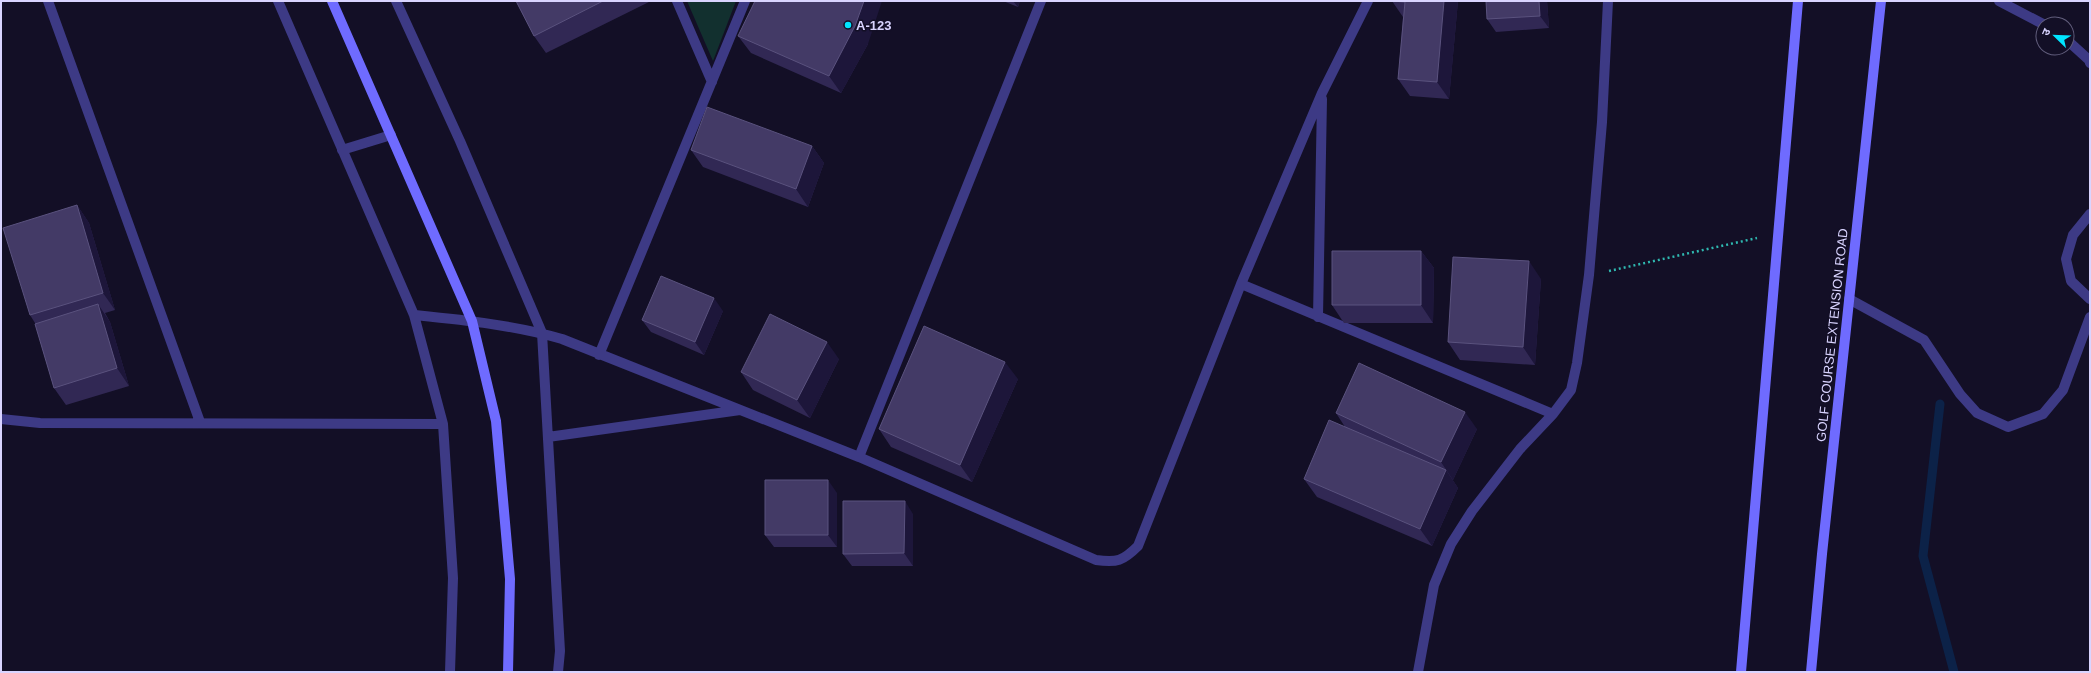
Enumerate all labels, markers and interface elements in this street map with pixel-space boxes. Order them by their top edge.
north arrow [2035,16,2075,56]
place label: A-123 [856,18,891,33]
marker: A-123 [843,20,853,30]
text: उ [2039,26,2053,37]
street label: GOLF COURSE EXTENSION ROAD [1813,228,1851,442]

